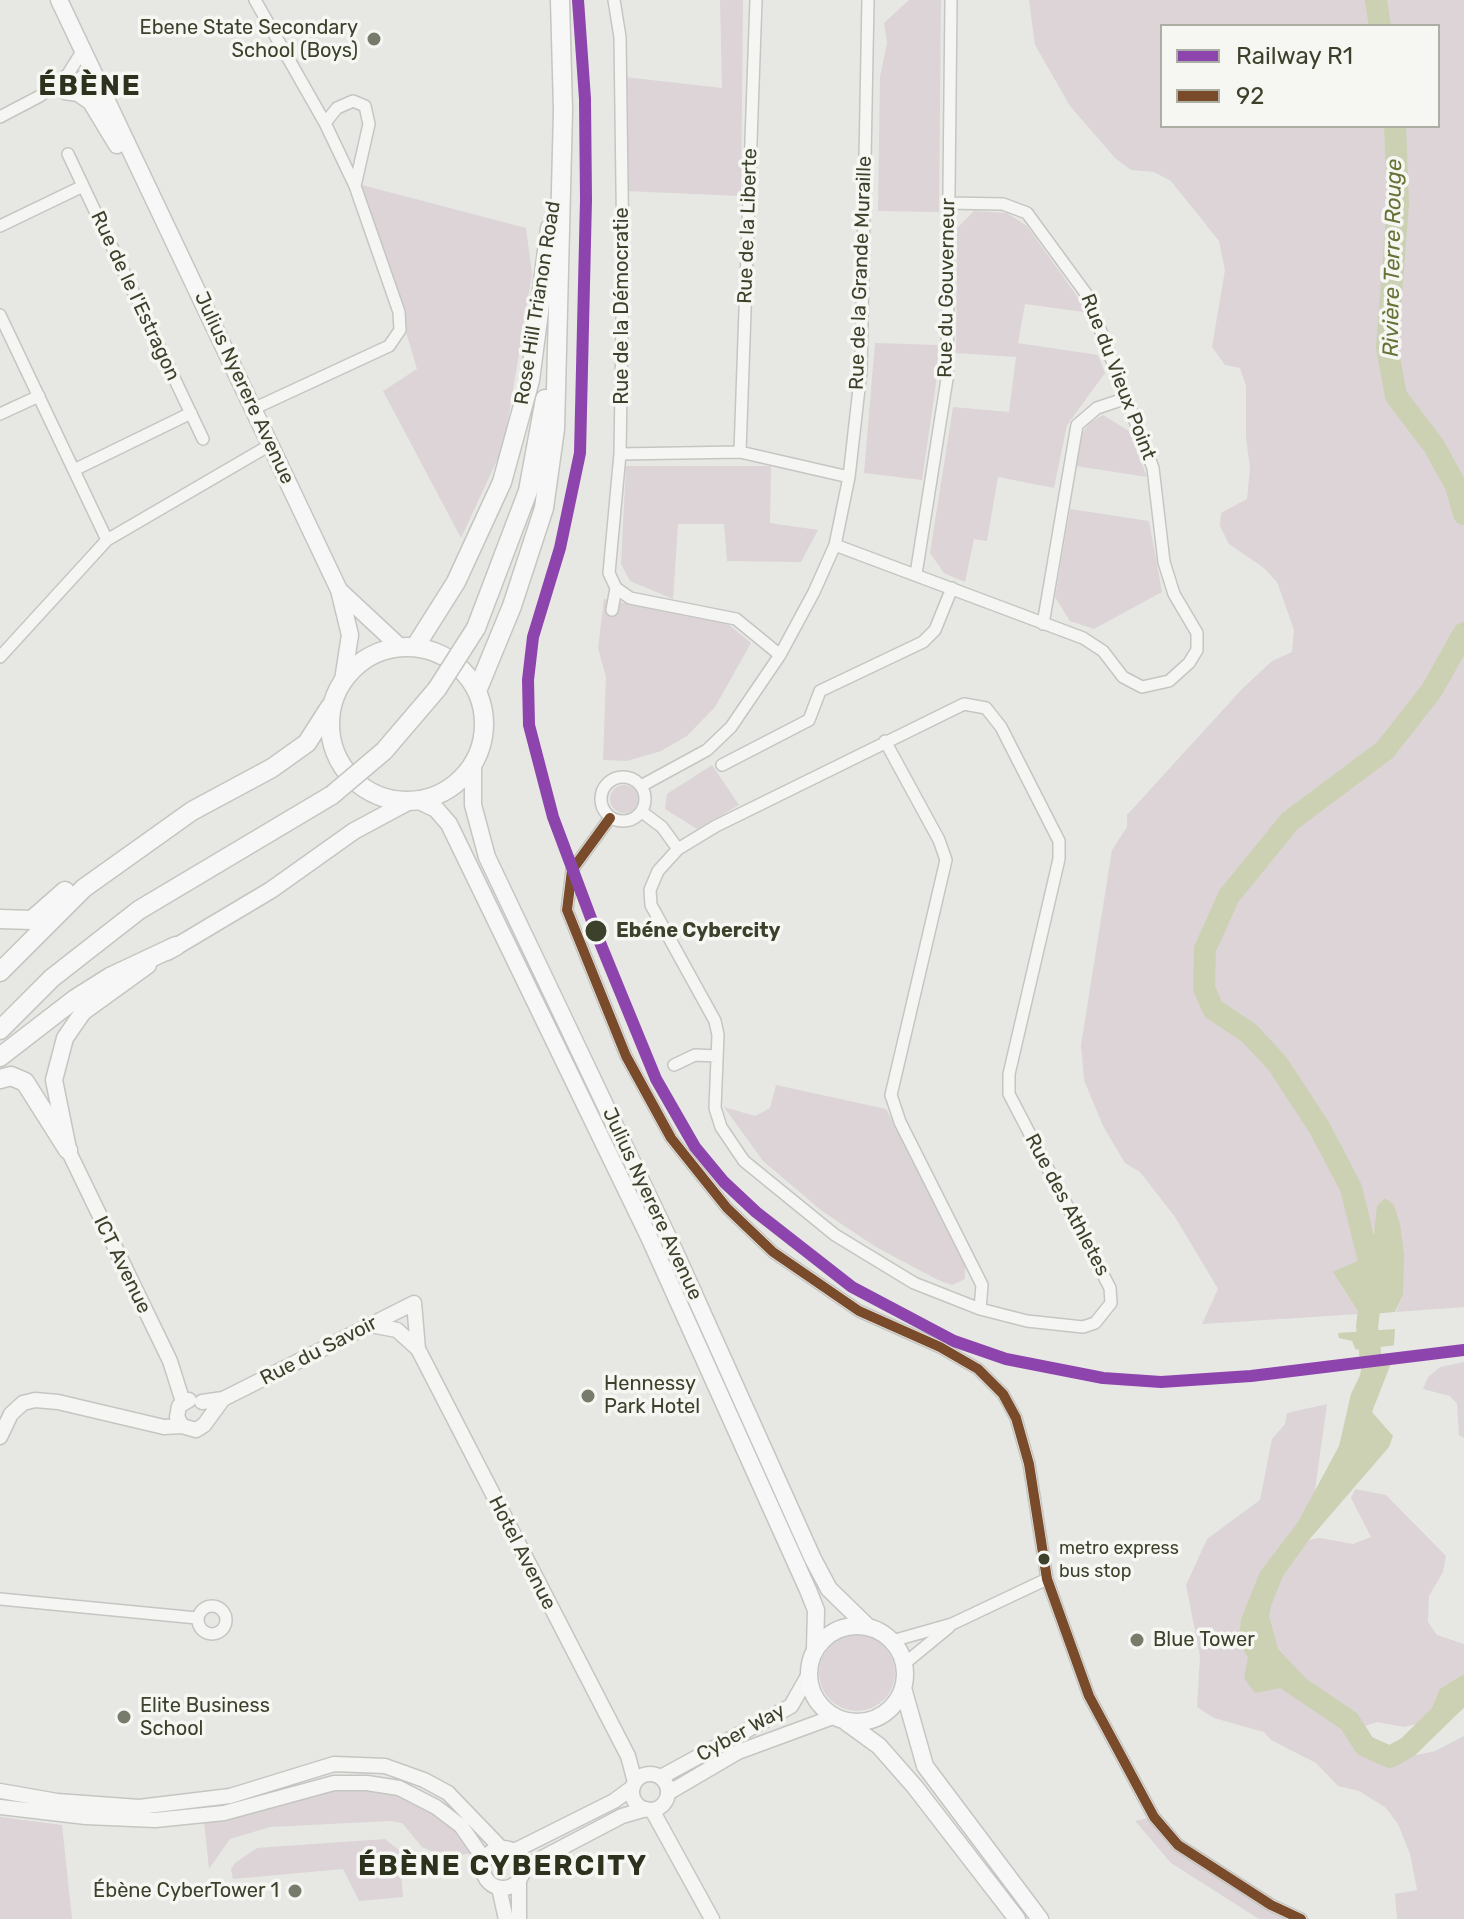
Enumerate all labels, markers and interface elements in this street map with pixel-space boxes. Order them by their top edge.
place label: Ebene State Secondary School (Boys) [140,16,358,63]
legend [1160,24,1440,128]
marker: Ebene State Secondary School (Boys) [365,30,383,48]
text: Railway R1 [1236,42,1353,70]
district label: ÉBÈNE [38,70,142,104]
text: 92 [1236,82,1264,110]
street label: Rue de la Liberte [733,148,763,304]
street label: Rue de la Grande Muraille [845,155,877,391]
water label: Rivière Terre Rouge [1378,159,1408,357]
street label: Rue du Gouverneur [933,198,961,378]
street label: Rose Hill Trianon Road [510,199,566,407]
street label: Rue de le I'Estragon [85,207,185,385]
street label: Rue de la Démocratie [610,207,634,405]
street label: Julius Nyerere Avenue [189,288,299,488]
street label: Rue du Vieux Point [1075,291,1161,463]
marker: Ebéne Cybercity [583,918,609,944]
place label: Ebéne Cybercity [616,919,781,943]
street label: Julius Nyerere Avenue [597,1104,707,1304]
street label: Rue des Athletes [1019,1130,1115,1280]
street label: ICT Avenue [88,1212,156,1318]
street label: Rue du Savoir [257,1311,381,1391]
place label: Hennessy Park Hotel [604,1372,700,1419]
marker: Hennessy Park Hotel [579,1387,597,1405]
street label: Hotel Avenue [483,1492,561,1614]
place label: metro express bus stop [1059,1538,1179,1580]
marker: metro express bus stop [1036,1551,1052,1567]
place label: Blue Tower [1153,1628,1255,1652]
marker: Blue Tower [1128,1631,1146,1649]
place label: Elite Business School [140,1694,270,1741]
street label: Cyber Way [693,1699,789,1767]
marker: Elite Business School [115,1708,133,1726]
district label: ÉBÈNE CYBERCITY [358,1850,648,1884]
place label: Ébène CyberTower 1 [93,1879,279,1903]
marker: Ébène CyberTower 1 [286,1882,304,1900]

